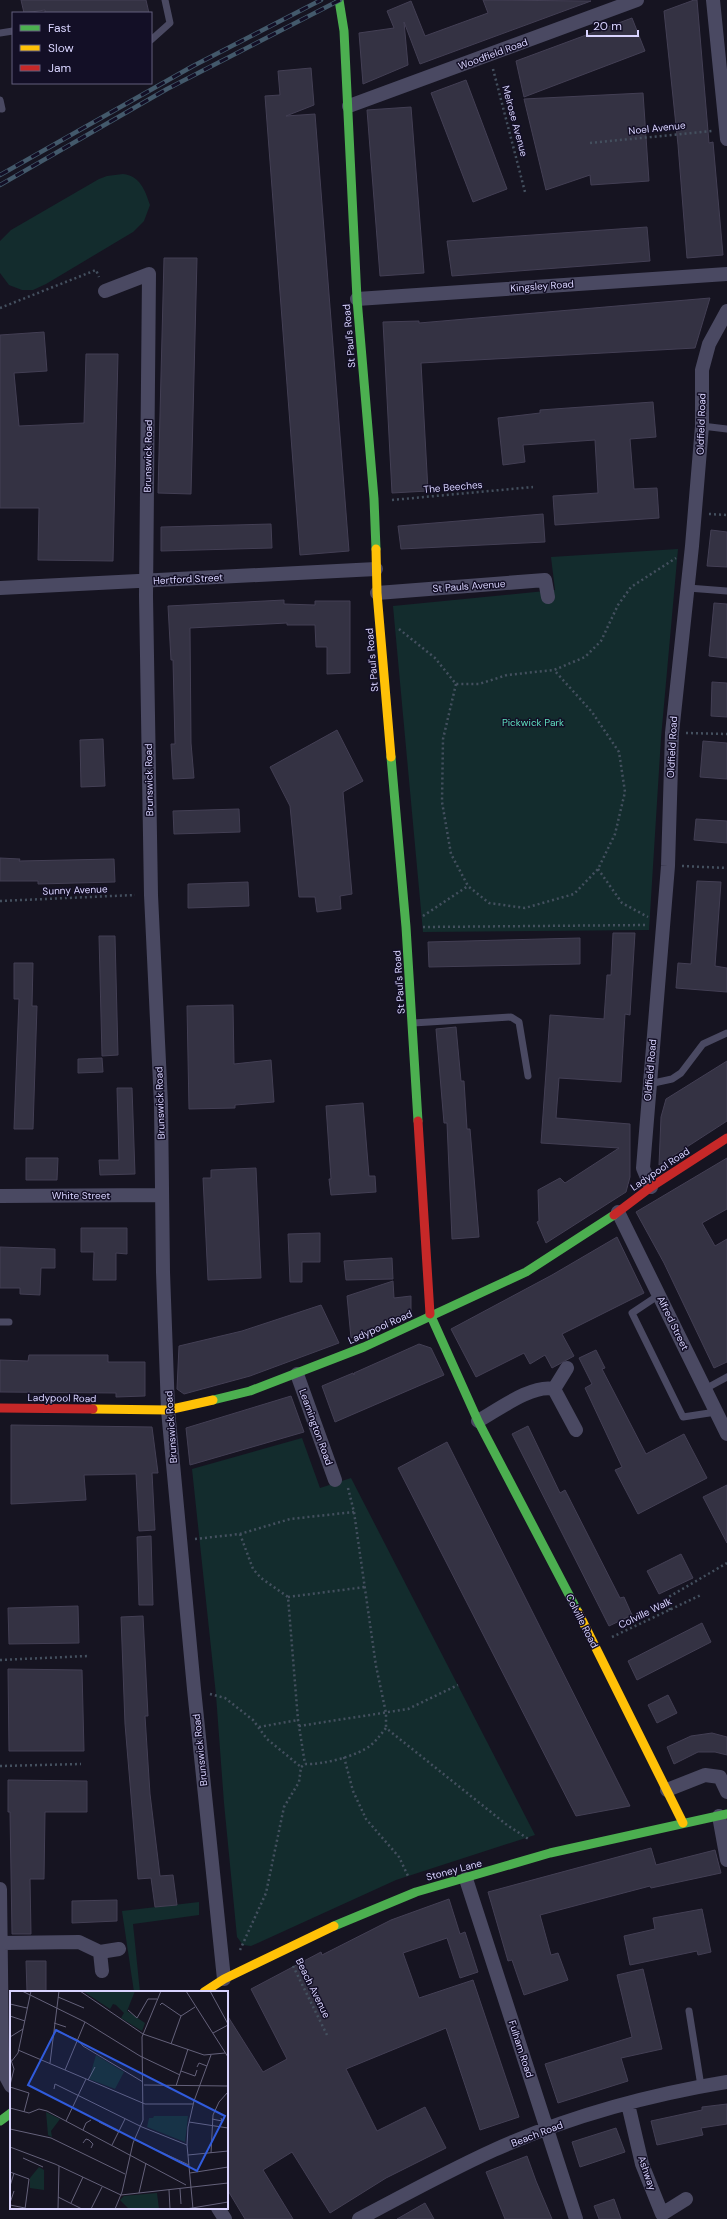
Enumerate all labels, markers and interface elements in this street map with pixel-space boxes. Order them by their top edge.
legend [12,12,152,84]
scale bar [587,12,638,38]
text: 20 m [593,18,622,34]
text: Fast [48,20,71,36]
street label: Woodfield Road [456,35,530,73]
text: Slow [48,40,74,56]
text: Jam [48,60,71,76]
street label: Melrose Avenue [499,84,531,158]
street label: Noel Avenue [628,119,687,137]
street label: Kingsley Road [510,277,574,295]
street label: St Paul's Road [340,304,358,368]
street label: Oldfield Road [693,393,709,455]
street label: Brunswick Road [141,420,155,492]
street label: The Beeches [423,478,483,496]
street label: Hertford Street [153,571,223,587]
street label: St Pauls Avenue [432,577,506,595]
street label: St Paul's Road [363,628,381,692]
park label: Pickwick Park [502,716,564,729]
street label: Oldfield Road [664,716,680,778]
street label: Brunswick Road [142,744,156,816]
street label: Sunny Avenue [42,882,108,898]
street label: St Paul's Road [390,950,408,1014]
street label: Oldfield Road [641,1039,659,1101]
street label: Brunswick Road [152,1066,168,1140]
street label: Ladypool Road [628,1144,692,1194]
street label: White Street [52,1189,110,1202]
street label: Alfred Street [654,1294,692,1352]
street label: Ladypool Road [346,1307,414,1347]
street label: Leamington Road [296,1387,336,1467]
street label: Brunswick Road [162,1390,180,1464]
street label: Ladypool Road [27,1391,97,1405]
street label: Colville Road [563,1592,601,1650]
street label: Colville Walk [616,1595,674,1631]
street label: Brunswick Road [190,1713,210,1787]
street label: Stoney Lane [425,1856,484,1884]
street label: Beach Avenue [293,1956,333,2020]
inset map [10,1991,228,2209]
street label: Fulham Road [506,2019,536,2079]
street label: Beach Road [509,2118,565,2150]
street label: Ashway [635,2154,659,2192]

